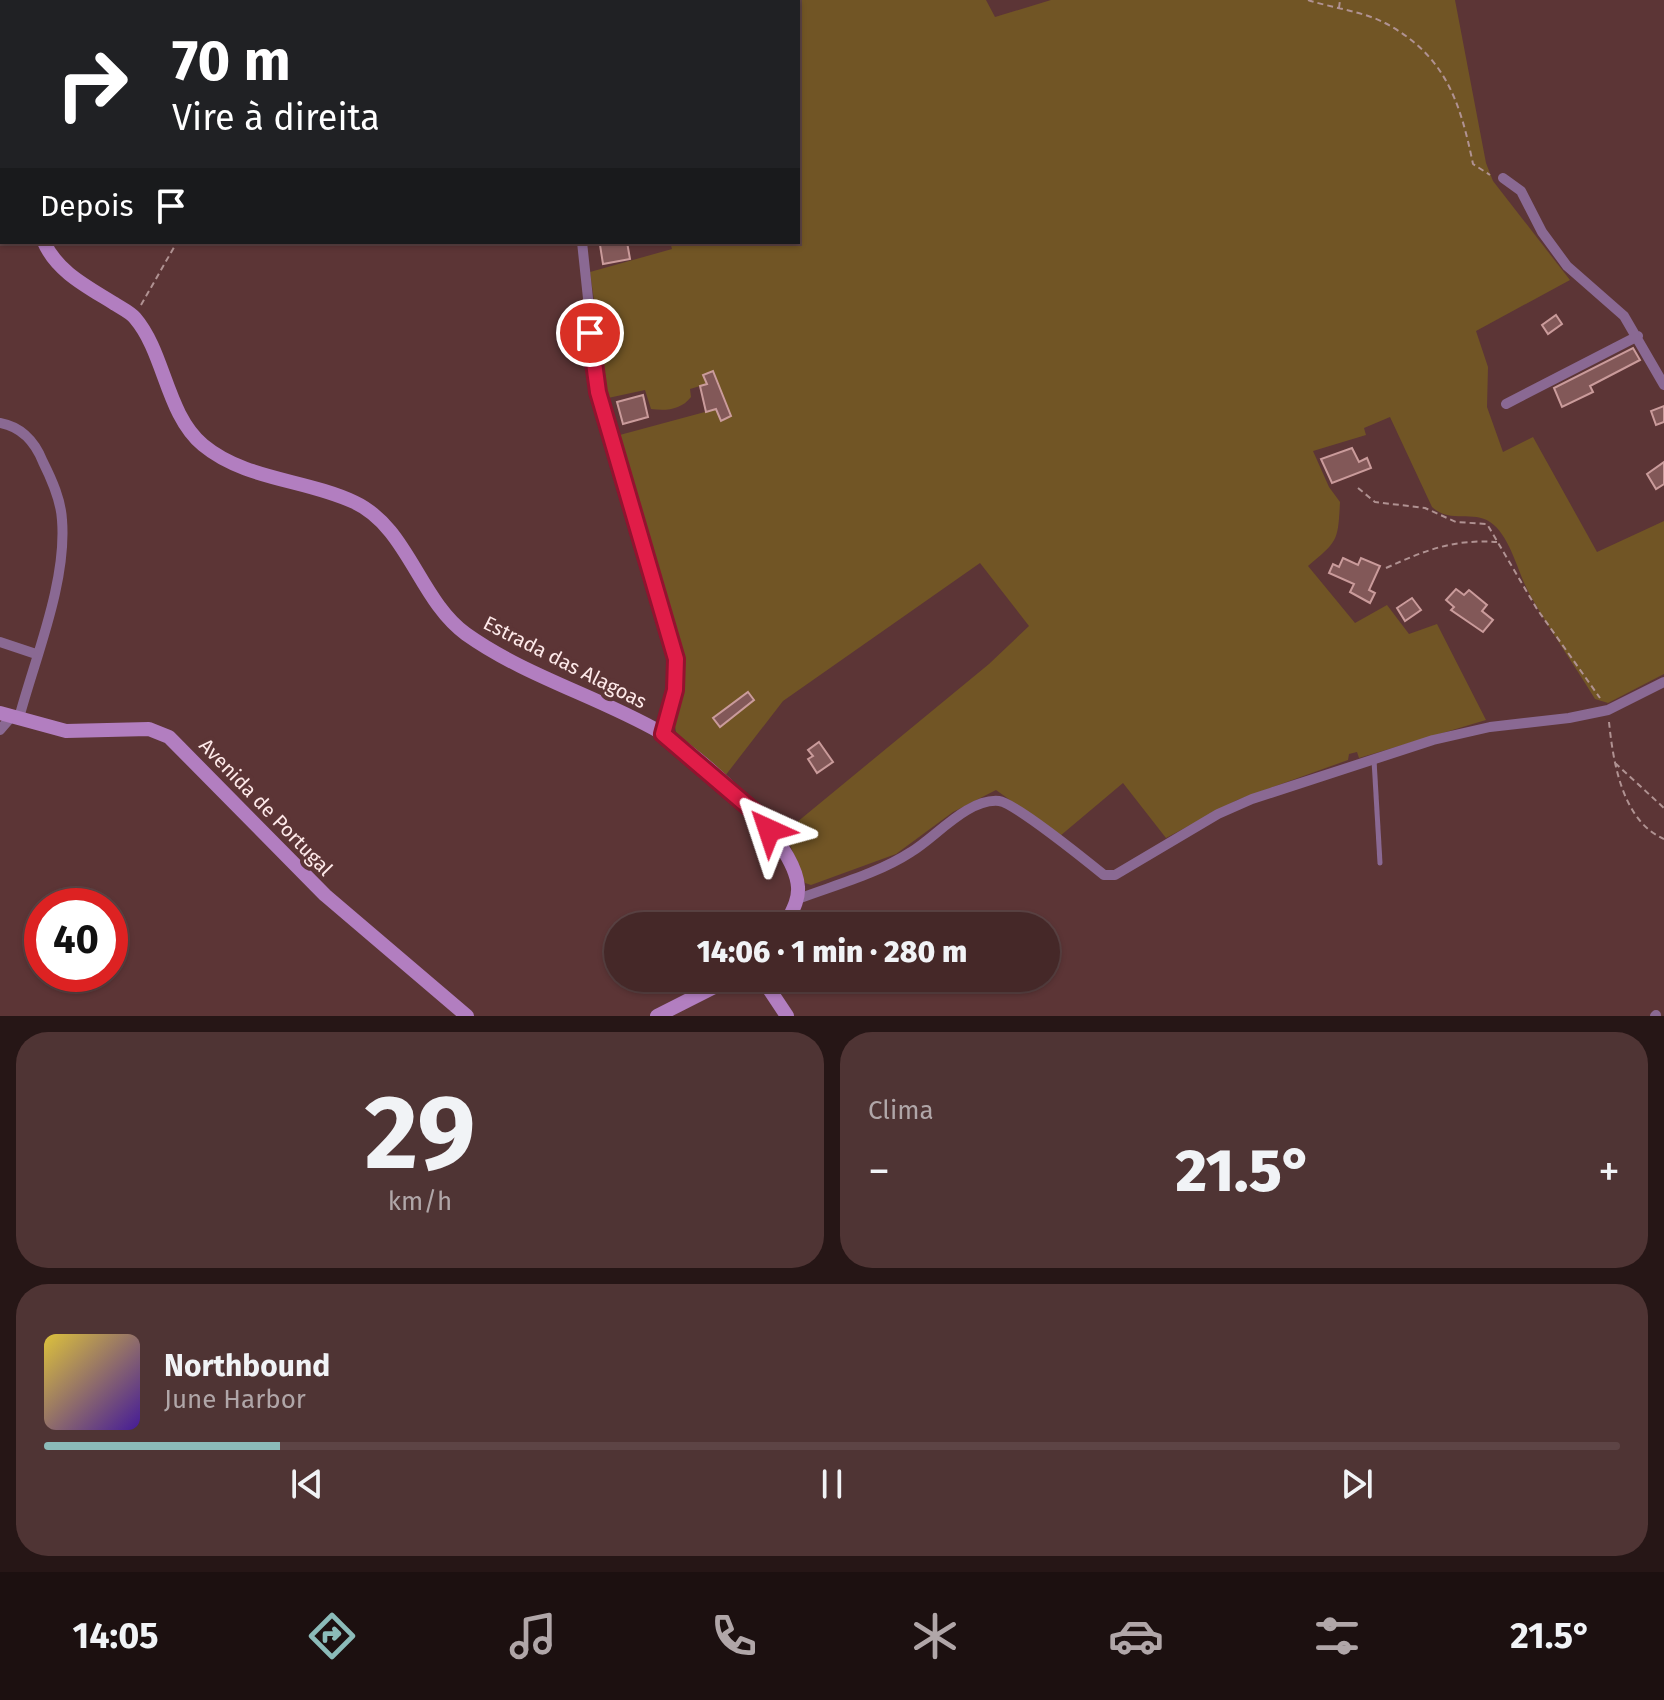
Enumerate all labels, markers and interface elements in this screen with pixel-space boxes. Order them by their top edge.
text: 70 m [172,28,291,95]
icon: right [40,32,144,136]
text: Vire à direita [172,96,380,140]
icon: arrive [149,184,193,228]
text: Depois [40,188,133,224]
pin [556,299,624,367]
icon: arrive [568,311,612,355]
street label: Estrada das Alagoas [479,610,651,714]
street label: Avenida de Portugal [194,733,338,881]
position arrow [727,788,811,872]
speed limit sign: 40 [24,888,128,992]
text: 14:06 · 1 min · 280 m [697,934,967,970]
text: 29 [365,1071,475,1196]
text: Clima [868,1095,934,1126]
text: 21.5° [1176,1135,1312,1207]
text: − [868,1145,890,1198]
text: + [1598,1145,1620,1198]
text: km/h [388,1186,452,1217]
text: Northbound [164,1348,330,1384]
text: June Harbor [164,1384,306,1415]
icon: previous [285,1462,329,1506]
icon: pause [810,1462,854,1506]
icon: next [1335,1462,1379,1506]
icon: directions [304,1608,360,1664]
icon: music [505,1608,561,1664]
icon: phone [706,1608,762,1664]
icon: climate [907,1608,963,1664]
icon: car [1108,1608,1164,1664]
icon: filters [1309,1608,1365,1664]
text: 14:05 [73,1614,159,1658]
text: 21.5° [1510,1614,1591,1658]

